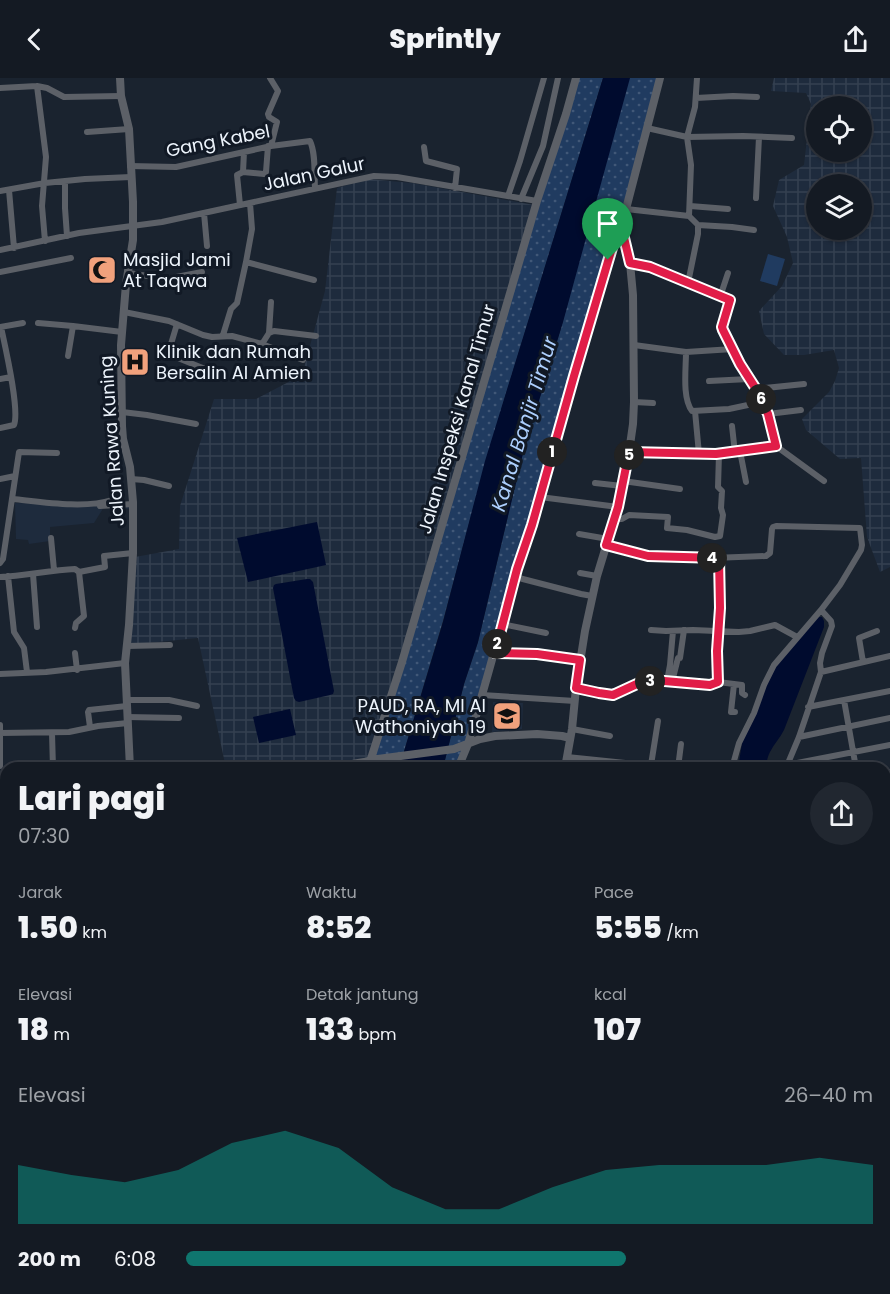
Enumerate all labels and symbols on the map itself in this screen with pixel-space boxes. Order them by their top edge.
street label: Gang Kabel [164,118,272,163]
street label: Jalan Galur [261,150,367,196]
pin [582,198,633,260]
place label: Masjid Jami At Taqwa [123,247,231,293]
mosque icon: Masjid Jami At Taqwa [86,254,118,286]
street label: Jalan Inspeksi Kanal Timur [412,301,501,537]
water label: Kanal Banjir Timur [484,333,564,515]
place label: Klinik dan Rumah Bersalin Al Amien [156,339,311,385]
hospital icon: Klinik dan Rumah Bersalin Al Amien [119,346,151,378]
street label: Jalan Rawa Kuning [93,355,130,527]
pin: 6 [746,384,776,414]
pin: 1 [537,437,567,467]
pin: 5 [614,440,644,470]
pin: 4 [697,543,727,573]
pin: 2 [482,629,512,659]
pin: 3 [635,666,665,696]
place label: PAUD, RA, MI Al Wathoniyah 19 [355,693,486,739]
school or university icon: PAUD, RA, MI Al Wathoniyah 19 [491,700,523,732]

